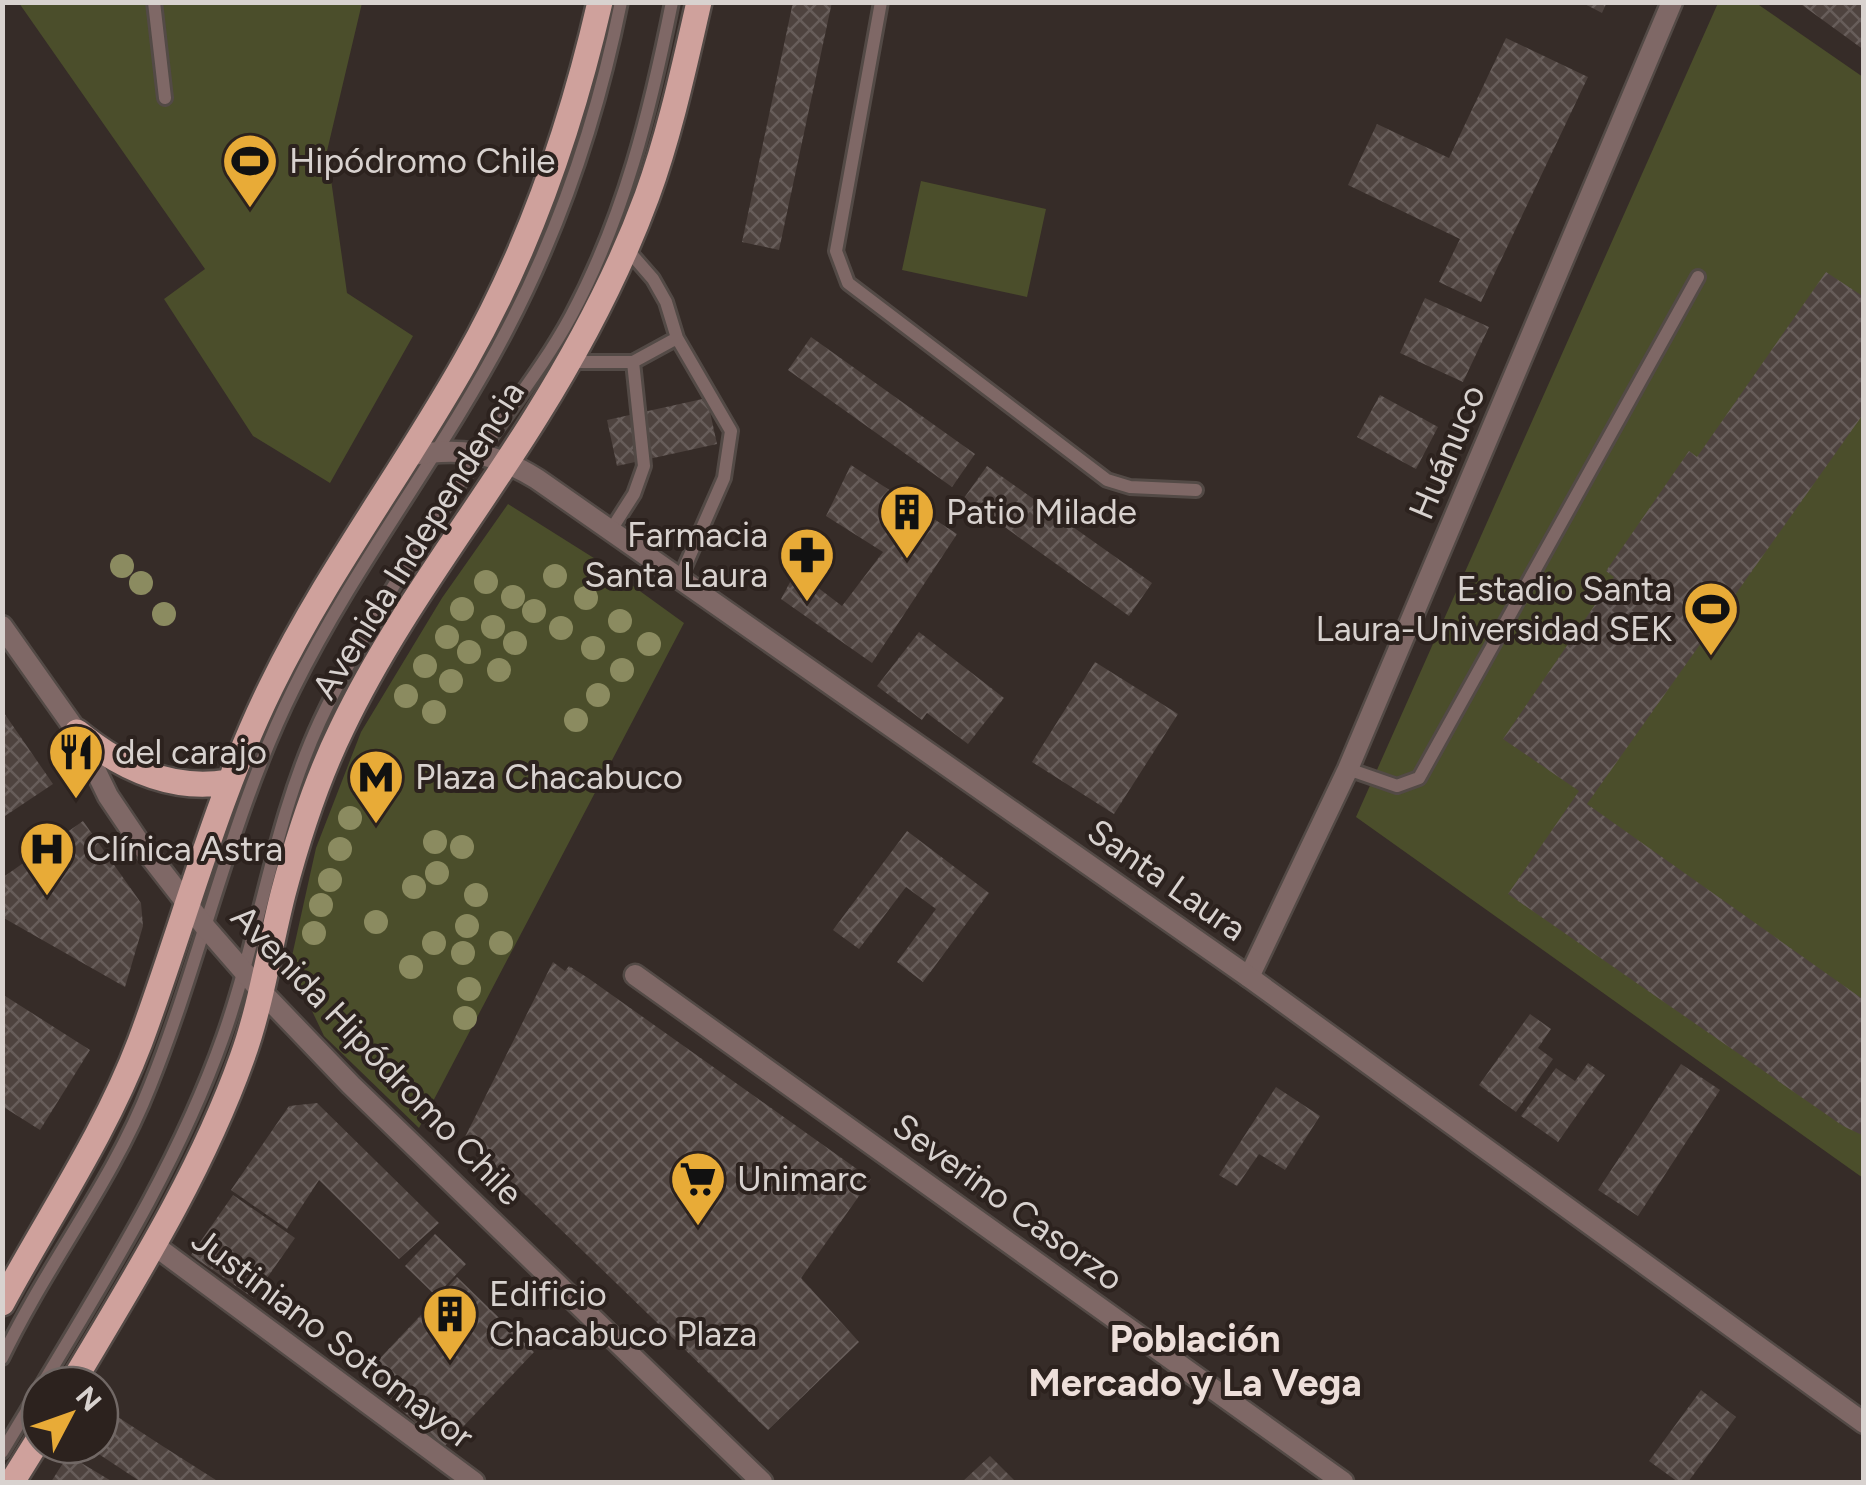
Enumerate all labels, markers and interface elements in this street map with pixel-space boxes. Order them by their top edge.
sports icon: Hipódromo Chile [220,131,280,210]
place label: Hipódromo Chile [289,140,555,182]
street label: Avenida Independencia [303,373,533,707]
street label: Huánuco [1400,378,1494,526]
building icon: Patio Milade [877,482,937,561]
place label: Patio Milade [946,491,1137,533]
place label: Farmacia Santa Laura [584,514,768,596]
pharmacy icon: Farmacia Santa Laura [777,525,837,604]
place label: Estadio Santa Laura-Universidad SEK [1316,568,1673,650]
sports icon: Estadio Santa Laura-Universidad SEK [1681,579,1741,658]
restaurant icon: del carajo [46,722,106,801]
place label: del carajo [115,731,267,773]
metro station icon: Plaza Chacabuco [346,747,406,826]
place label: Plaza Chacabuco [415,756,683,798]
street label: Santa Laura [1080,810,1254,950]
hospital icon: Clínica Astra [17,819,77,898]
place label: Clínica Astra [86,828,283,870]
street label: Avenida Hipódromo Chile [223,896,531,1214]
street label: Severino Casorzo [885,1104,1131,1300]
supermarket icon: Unimarc [668,1149,728,1228]
place label: Unimarc [737,1158,868,1200]
street label: Justiniano Sotomayor [184,1218,482,1458]
place label: Edificio Chacabuco Plaza [489,1273,757,1355]
building icon: Edificio Chacabuco Plaza [420,1284,480,1363]
district label: Población Mercado y La Vega [1028,1316,1362,1406]
north arrow [20,1365,120,1465]
text: N [69,1379,109,1418]

